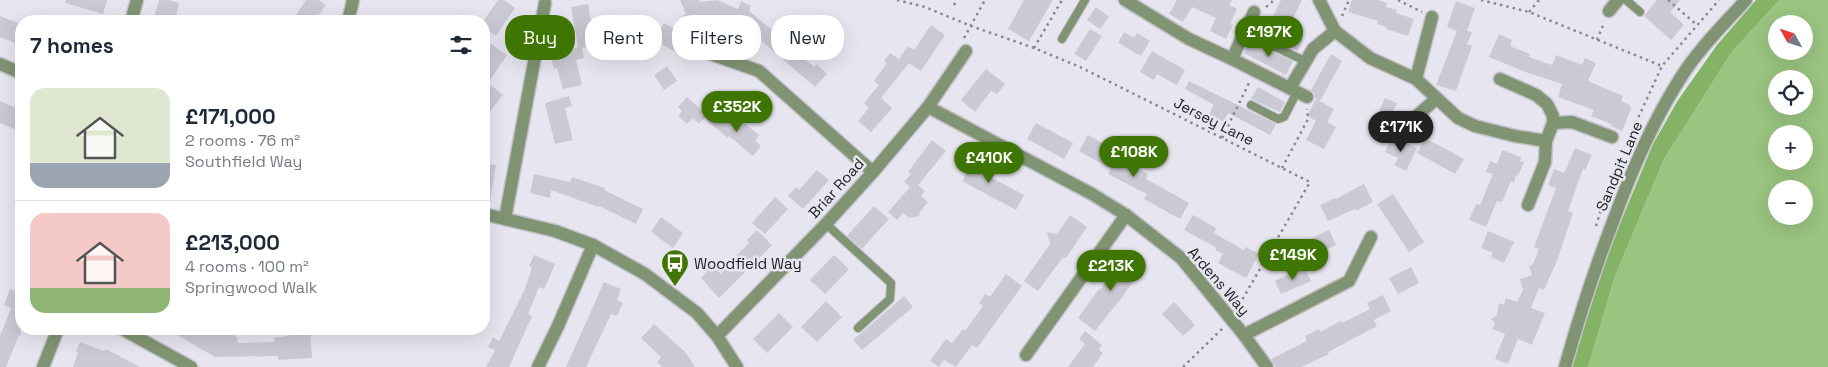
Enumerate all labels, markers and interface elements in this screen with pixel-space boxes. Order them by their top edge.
chip: Buy [505,15,575,60]
chip: Rent [585,15,662,60]
chip: Filters [672,15,761,60]
chip: New [771,15,844,60]
pin: £197K [1234,15,1304,58]
north arrow [1768,15,1812,60]
map controls [1768,15,1813,225]
text: £197K [1246,21,1292,42]
icon: filters [447,31,475,59]
text: 7 homes [30,32,114,59]
button: locate [1768,70,1813,115]
pin: £352K [702,90,772,133]
street label: Jersey Lane [1171,93,1257,149]
text: £352K [713,96,761,117]
text: £171,000 [185,103,276,130]
icon: home [70,108,130,168]
pin: £171K [1366,110,1436,153]
text: £171K [1379,116,1423,137]
street label: Sandpit Lane [1592,118,1646,214]
button: + [1768,125,1813,170]
text: 2 rooms · 76 m² [185,130,300,151]
pin: £108K [1099,136,1169,178]
text: £108K [1110,141,1158,162]
pin: £410K [954,142,1024,184]
text: £410K [965,147,1013,168]
text: Southfield Way [185,151,302,172]
street label: Briar Road [804,154,868,222]
button: − [1768,180,1813,225]
text: £213,000 [185,229,280,256]
icon: home [70,233,130,293]
pin: £149K [1258,238,1328,281]
street label: Ardens Way [1184,243,1254,319]
text: £149K [1269,244,1317,265]
bus stop icon: Woodfield Way [660,248,690,287]
pin: £213K [1076,250,1146,292]
place label: Woodfield Way [694,254,802,273]
text: £213K [1088,255,1134,276]
text: 4 rooms · 100 m² [185,256,309,277]
text: Springwood Walk [185,277,317,298]

